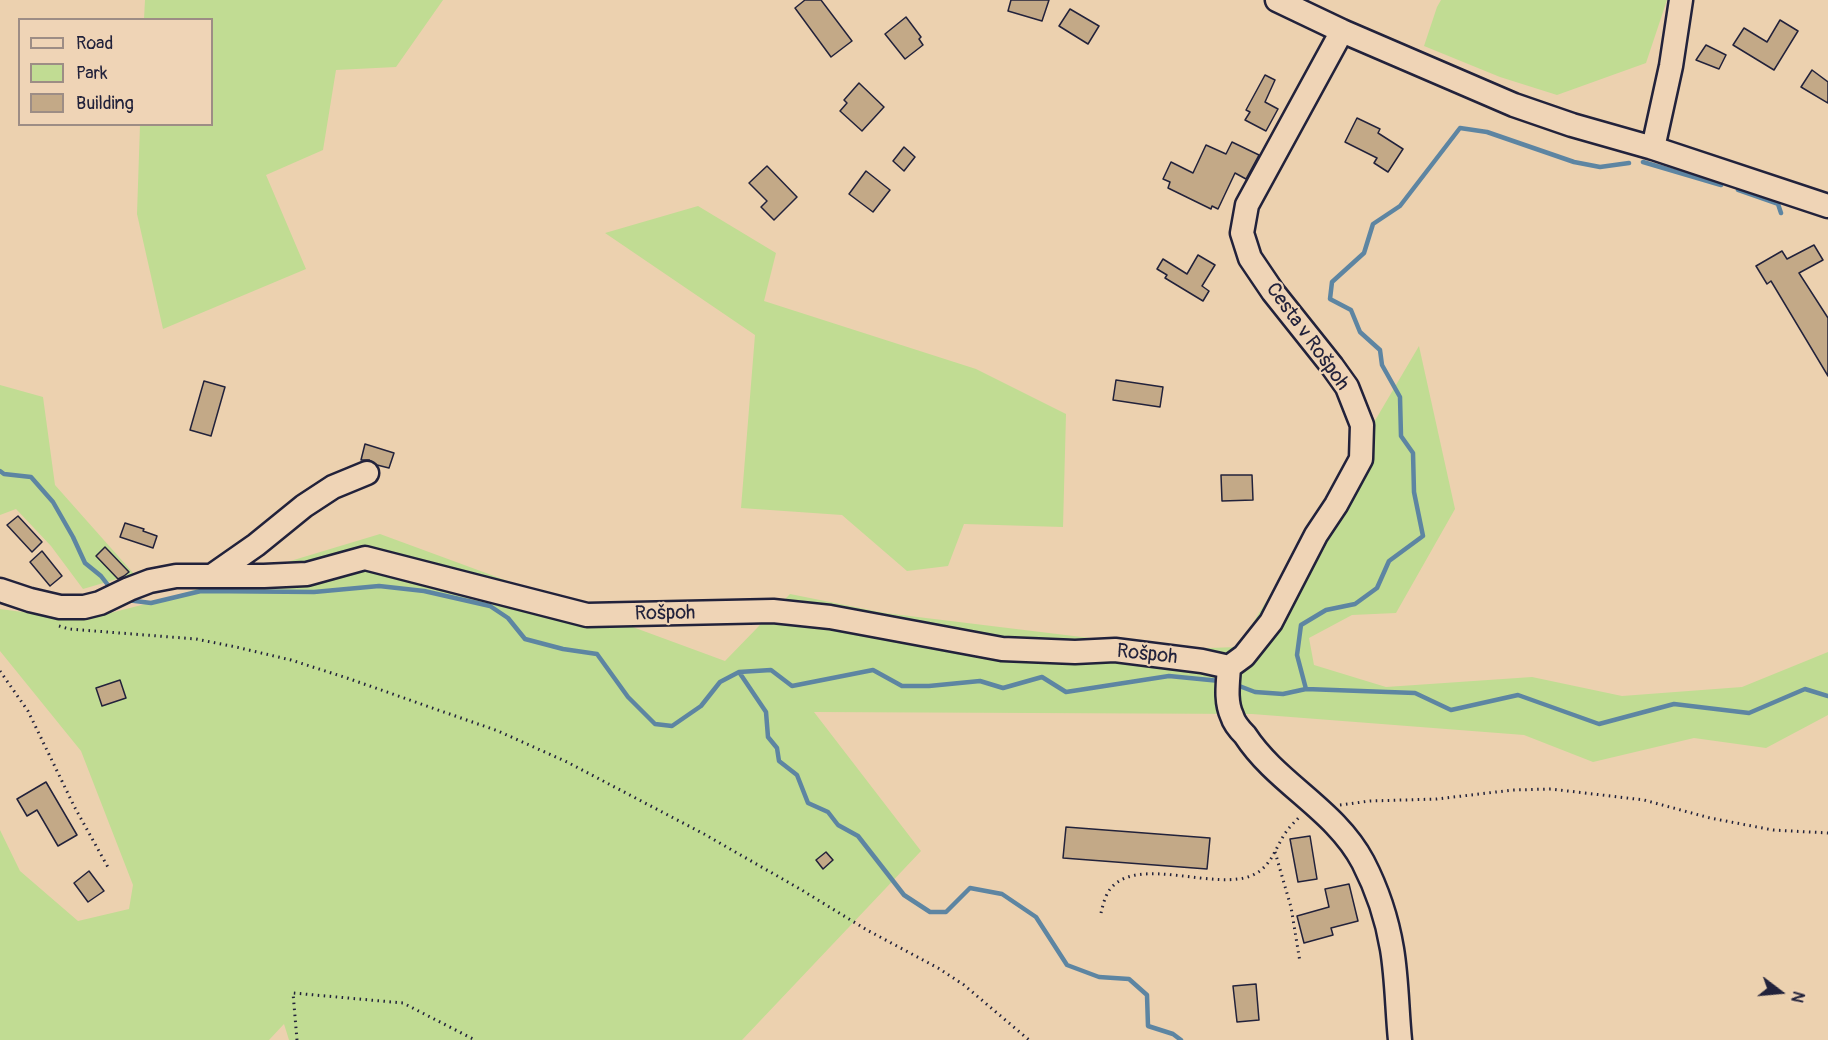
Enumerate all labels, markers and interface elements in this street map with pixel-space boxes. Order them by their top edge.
legend [18,18,213,126]
text: Road [76,32,113,55]
text: Park [76,62,108,85]
text: Building [76,92,134,115]
street label: Cesta v Rošpoh [1260,279,1354,395]
street label: Rošpoh [634,601,696,627]
street label: Rošpoh [1116,640,1178,670]
north arrow [1750,962,1810,1022]
text: N [1786,989,1808,1005]

